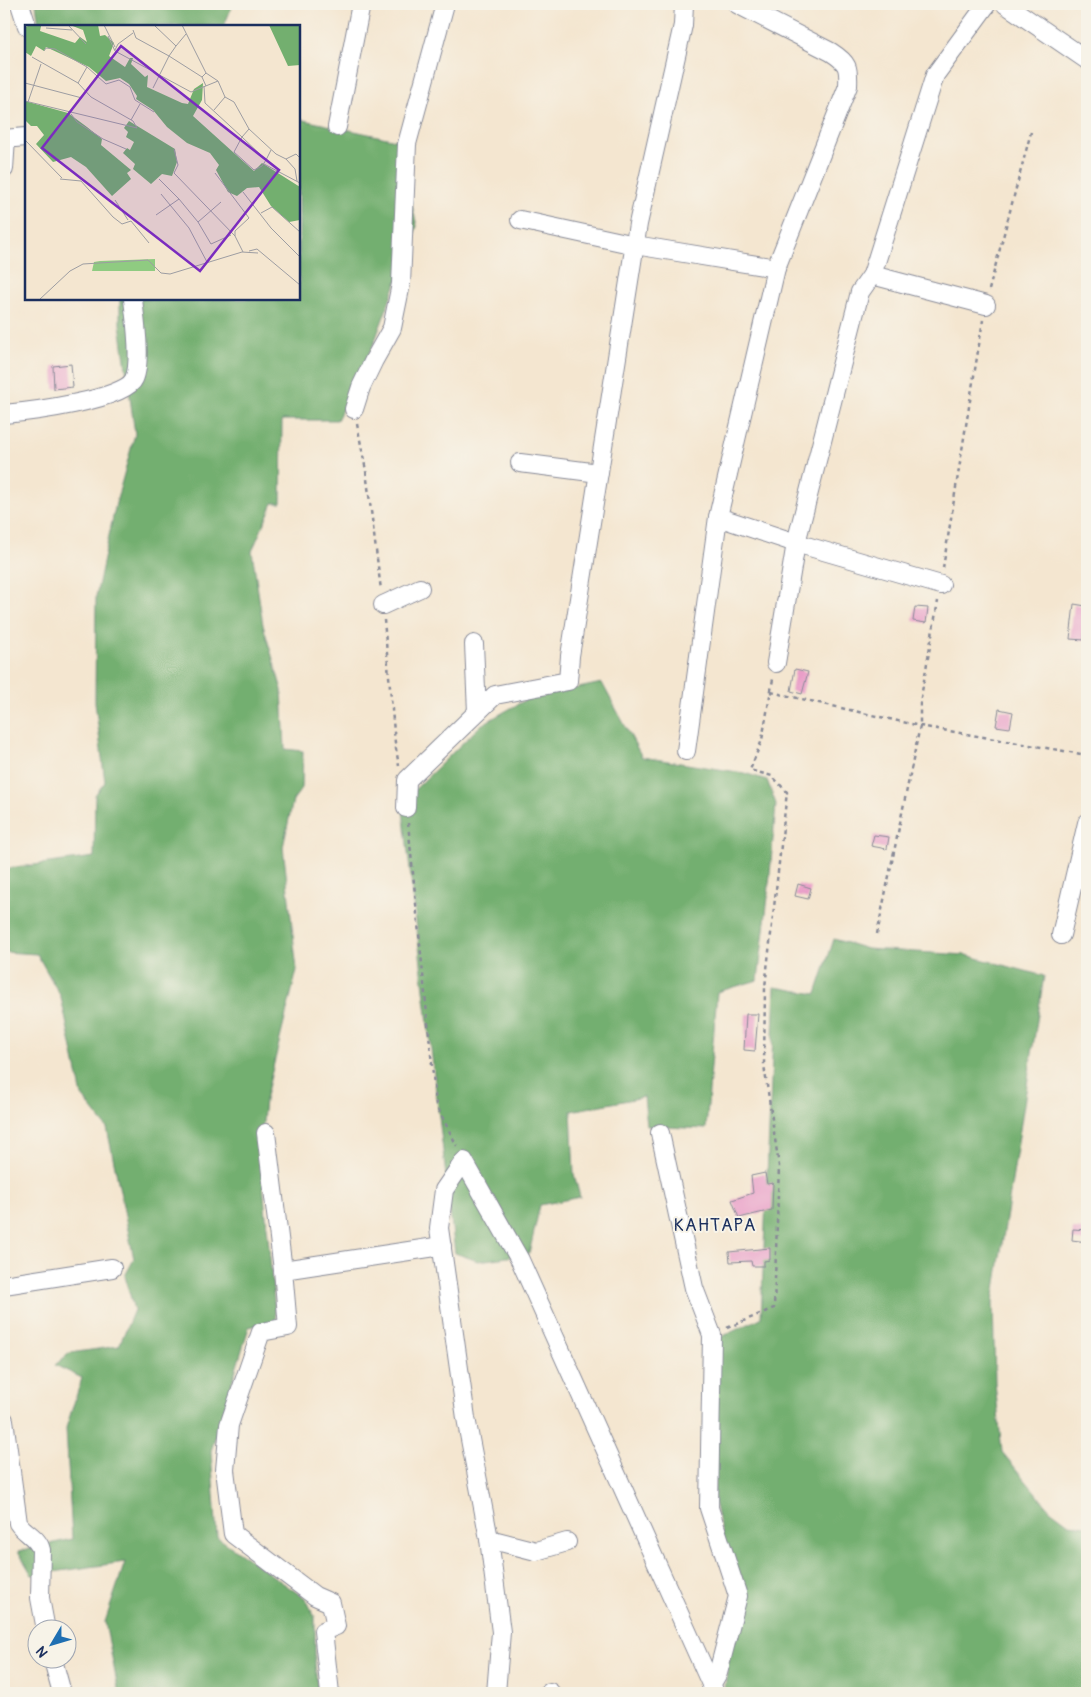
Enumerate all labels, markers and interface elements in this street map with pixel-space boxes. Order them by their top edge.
inset map [25,25,300,300]
district label: КАНТАРА [674,1214,756,1237]
north arrow [28,1620,78,1670]
text: N [33,1643,52,1661]

